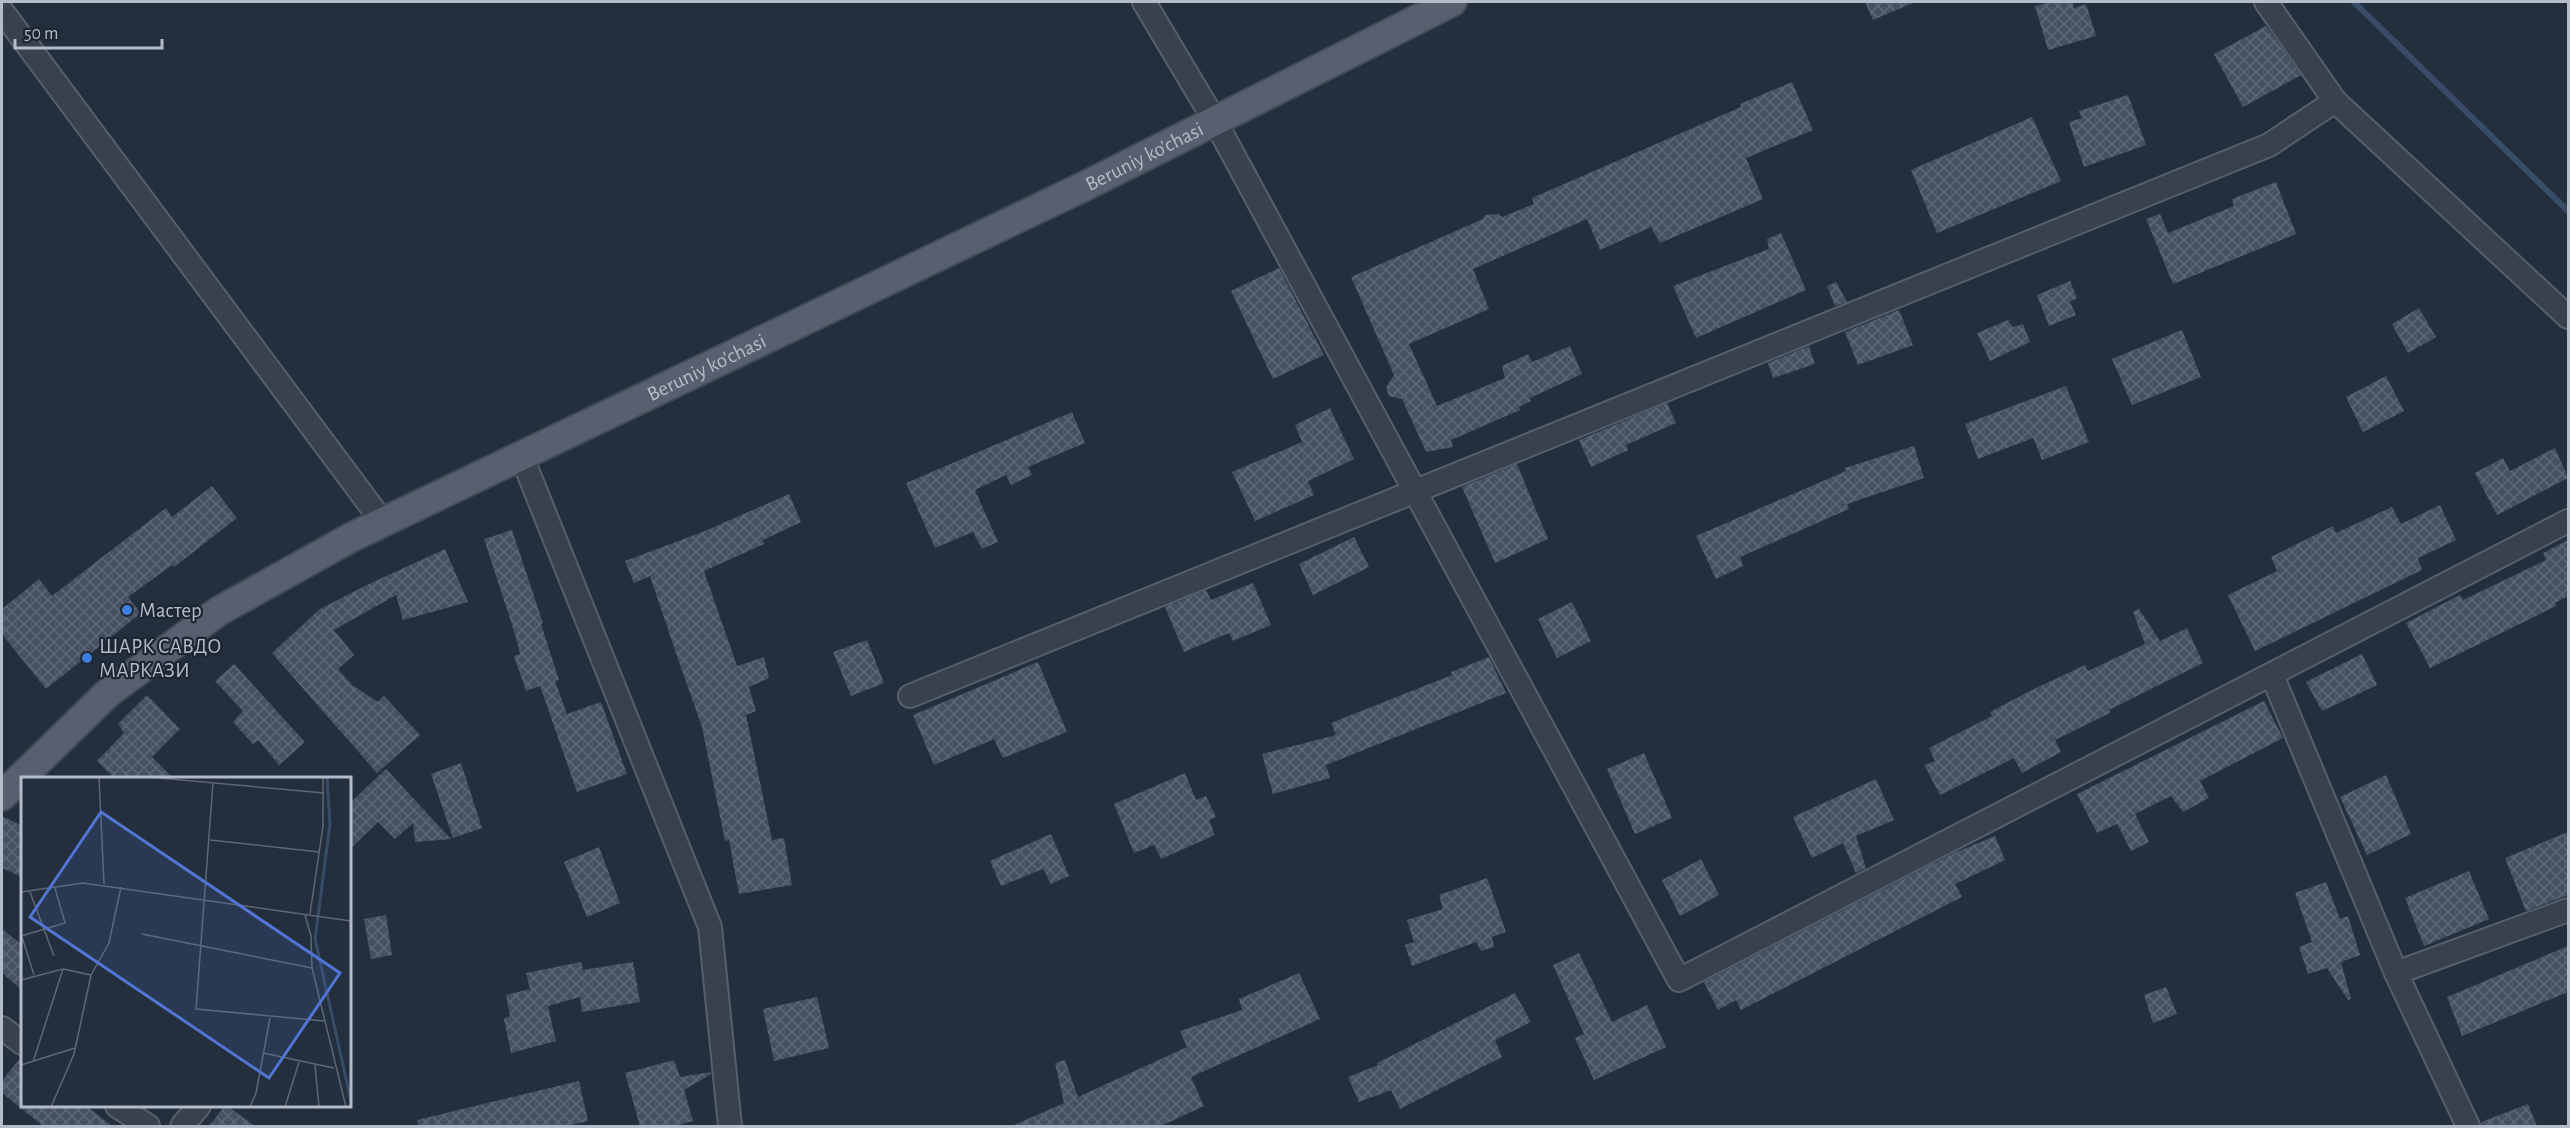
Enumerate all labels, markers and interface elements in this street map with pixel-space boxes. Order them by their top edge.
scale bar [15,12,162,50]
text: 50 m [24,25,58,43]
street label: Beruniy ko'chasi [1082,118,1207,195]
street label: Beruniy ko'chasi [644,330,769,405]
place label: Мастер [139,600,202,621]
marker: Мастер [120,603,134,617]
place label: ШАРК САВДО МАРКАЗИ [99,636,221,681]
marker: ШАРК САВДО МАРКАЗИ [80,651,94,665]
inset map [21,777,351,1107]

